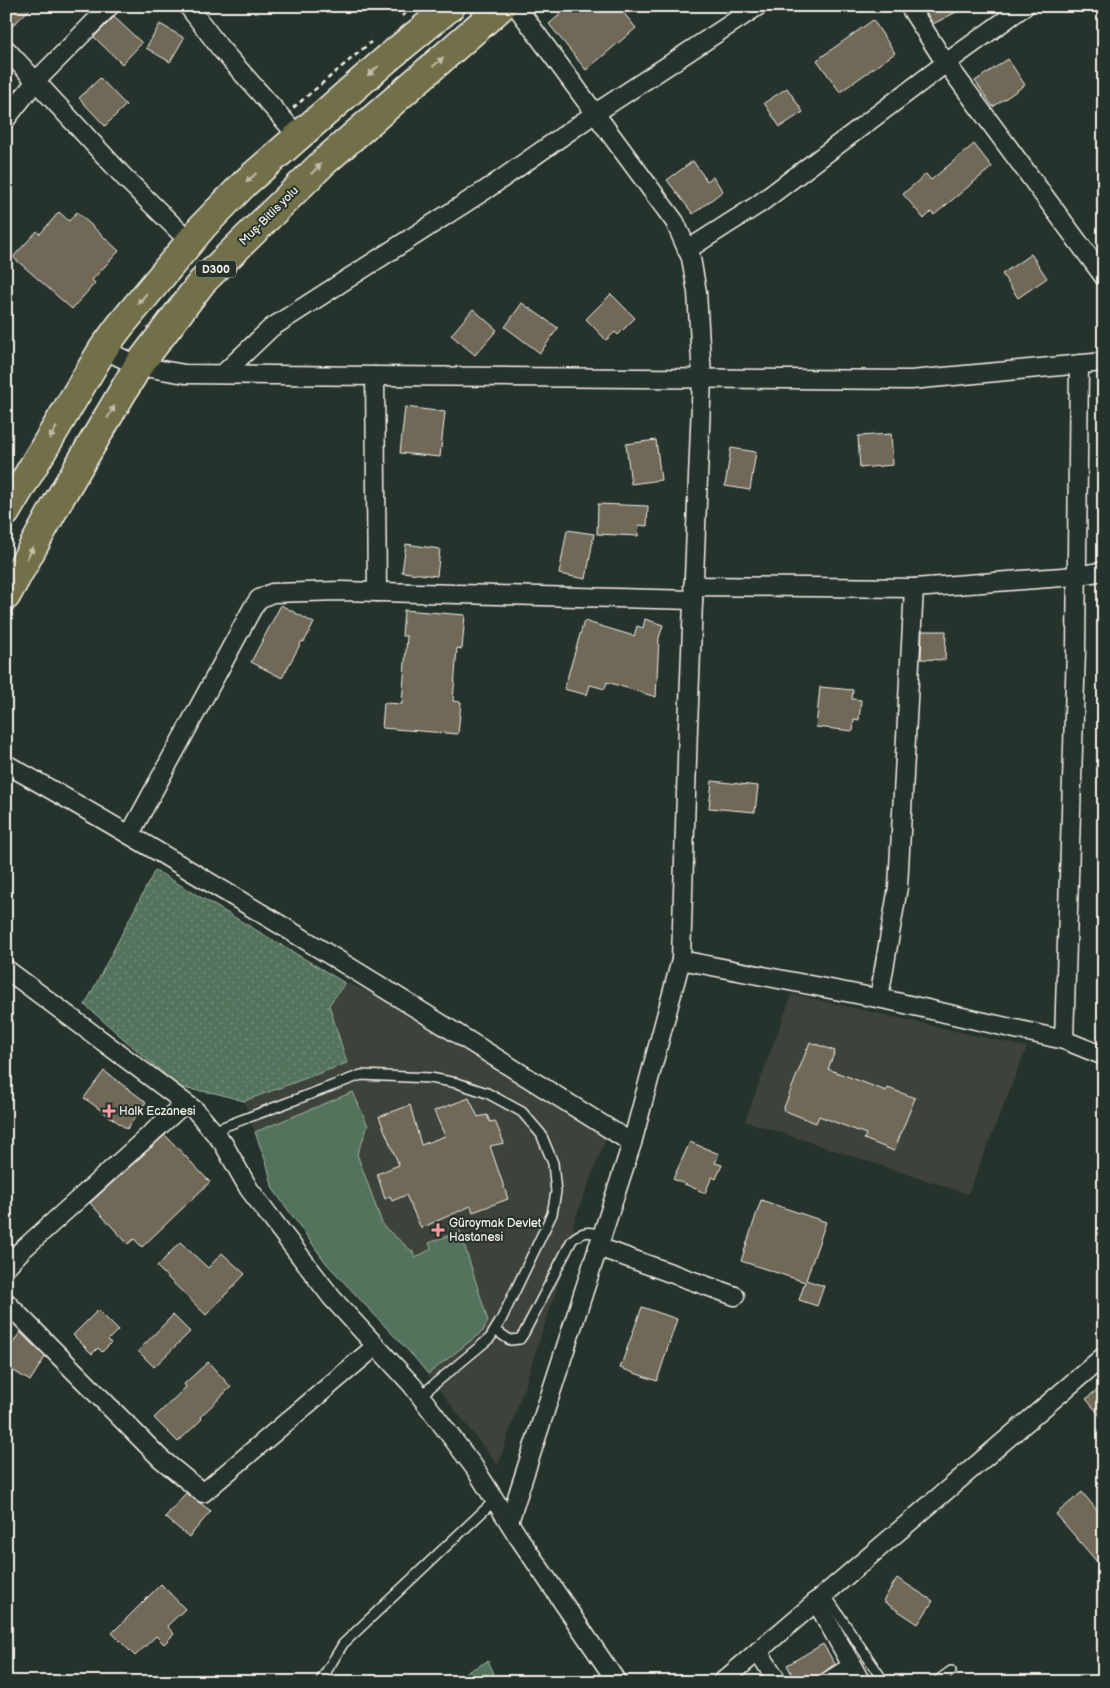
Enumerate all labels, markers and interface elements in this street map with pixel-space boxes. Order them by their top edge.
one-way arrow [432,56,444,68]
one-way arrow [368,65,380,77]
one-way arrow [310,163,322,175]
one-way arrow [244,172,257,183]
street label: Muş-Bitlis yolu [236,183,302,249]
road number: D300 [196,260,236,278]
one-way arrow [137,292,148,305]
one-way arrow [106,406,115,419]
one-way arrow [48,427,57,440]
one-way arrow [25,546,34,560]
place label: Halk Eczanesi [119,1104,196,1119]
marker: Halk Eczanesi [103,1105,115,1117]
place label: Güroymak Devlet Hastanesi [449,1216,542,1245]
marker: Güroymak Devlet Hastanesi [431,1223,445,1237]

